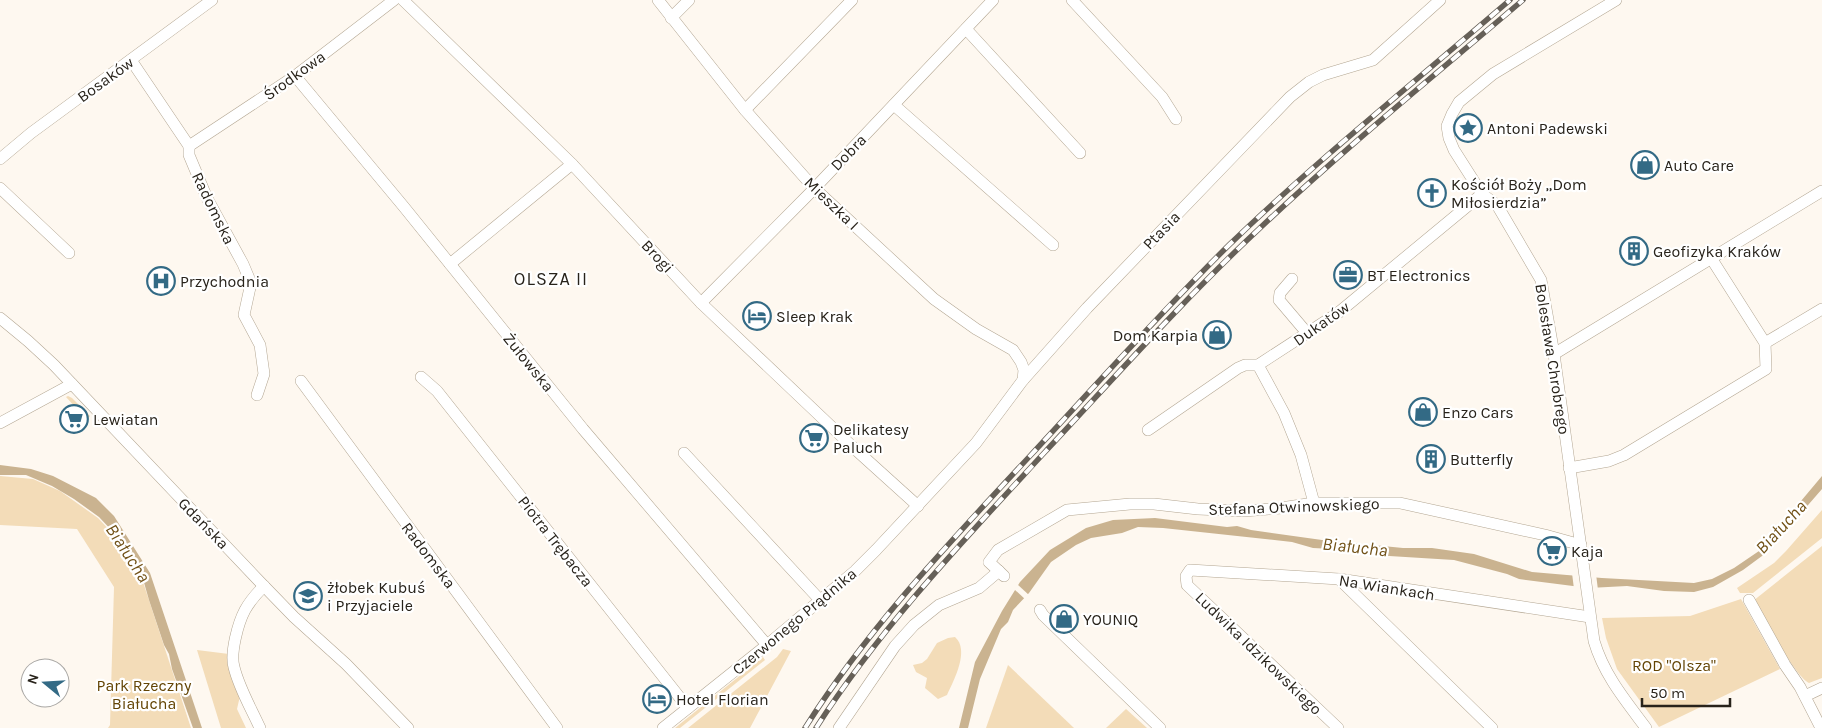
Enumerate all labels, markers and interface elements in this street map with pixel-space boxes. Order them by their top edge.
street label: Środkowa [260,47,329,104]
street label: Bosaków [73,52,138,106]
place icon: Antoni Padewski [1453,113,1483,143]
place label: Antoni Padewski [1487,119,1608,138]
street label: Dobra [826,130,870,175]
shop icon: Auto Care [1630,150,1660,180]
place label: Auto Care [1664,156,1734,175]
street label: Radomska [188,169,239,247]
street label: Mieszka I [800,173,863,234]
place label: Kościół Boży „Dom Miłosierdzia” [1451,175,1587,212]
church icon: Kościół Boży „Dom Miłosierdzia” [1417,178,1447,208]
street label: Ptasia [1139,207,1184,253]
street label: Brogi [638,236,678,277]
building icon: Geofizyka Kraków [1619,236,1649,266]
place label: Geofizyka Kraków [1653,242,1781,261]
office icon: BT Electronics [1333,260,1363,290]
hospital icon: Przychodnia [146,266,176,296]
place label: BT Electronics [1367,266,1470,285]
district label: OLSZA II [514,268,588,290]
place label: Przychodnia [180,272,269,291]
street label: Bolesława Chrobrego [1531,282,1574,436]
street label: Dukatów [1289,297,1353,350]
hotel icon: Sleep Krak [742,301,772,331]
place label: Sleep Krak [776,307,853,326]
shop icon: Dom Karpia [1202,320,1232,350]
place label: Dom Karpia [1113,326,1198,345]
street label: Żułowska [499,329,558,396]
shop icon: Enzo Cars [1408,397,1438,427]
place label: Enzo Cars [1442,403,1514,422]
supermarket icon: Lewiatan [59,404,89,434]
place label: Lewiatan [93,410,158,429]
place label: Delikatesy Paluch [833,420,909,457]
supermarket icon: Delikatesy Paluch [799,423,829,453]
building icon: Butterfly [1416,444,1446,474]
place label: Butterfly [1450,450,1514,469]
street label: Piotra Trębacza [514,492,597,591]
street label: Gdańska [174,494,233,553]
street label: Stefana Otwinowskiego [1208,494,1380,519]
water label: Białucha [1751,496,1811,558]
street label: Radomska [398,518,460,592]
water label: Białucha [101,520,155,586]
water label: Białucha [1321,533,1389,561]
supermarket icon: Kaja [1537,536,1567,566]
place label: Kaja [1571,542,1603,561]
street label: Czerwonego Prądnika [728,564,860,679]
street label: Na Wiankach [1338,571,1436,604]
place label: żłobek Kubuś i Przyjaciele [327,578,425,615]
school or university icon: żłobek Kubuś i Przyjaciele [293,581,323,611]
street label: Ludwika Idzikowskiego [1191,588,1326,719]
shop icon: YOUNIQ [1049,604,1079,634]
place label: YOUNIQ [1083,610,1138,629]
park label: ROD "Olsza" [1632,656,1716,675]
north arrow [20,658,70,708]
text: N [23,672,43,687]
park label: Park Rzeczny Białucha [97,676,192,713]
scale bar [1642,676,1730,708]
hotel icon: Hotel Florian [642,684,672,714]
text: 50 m [1650,684,1685,702]
place label: Hotel Florian [676,690,769,709]

